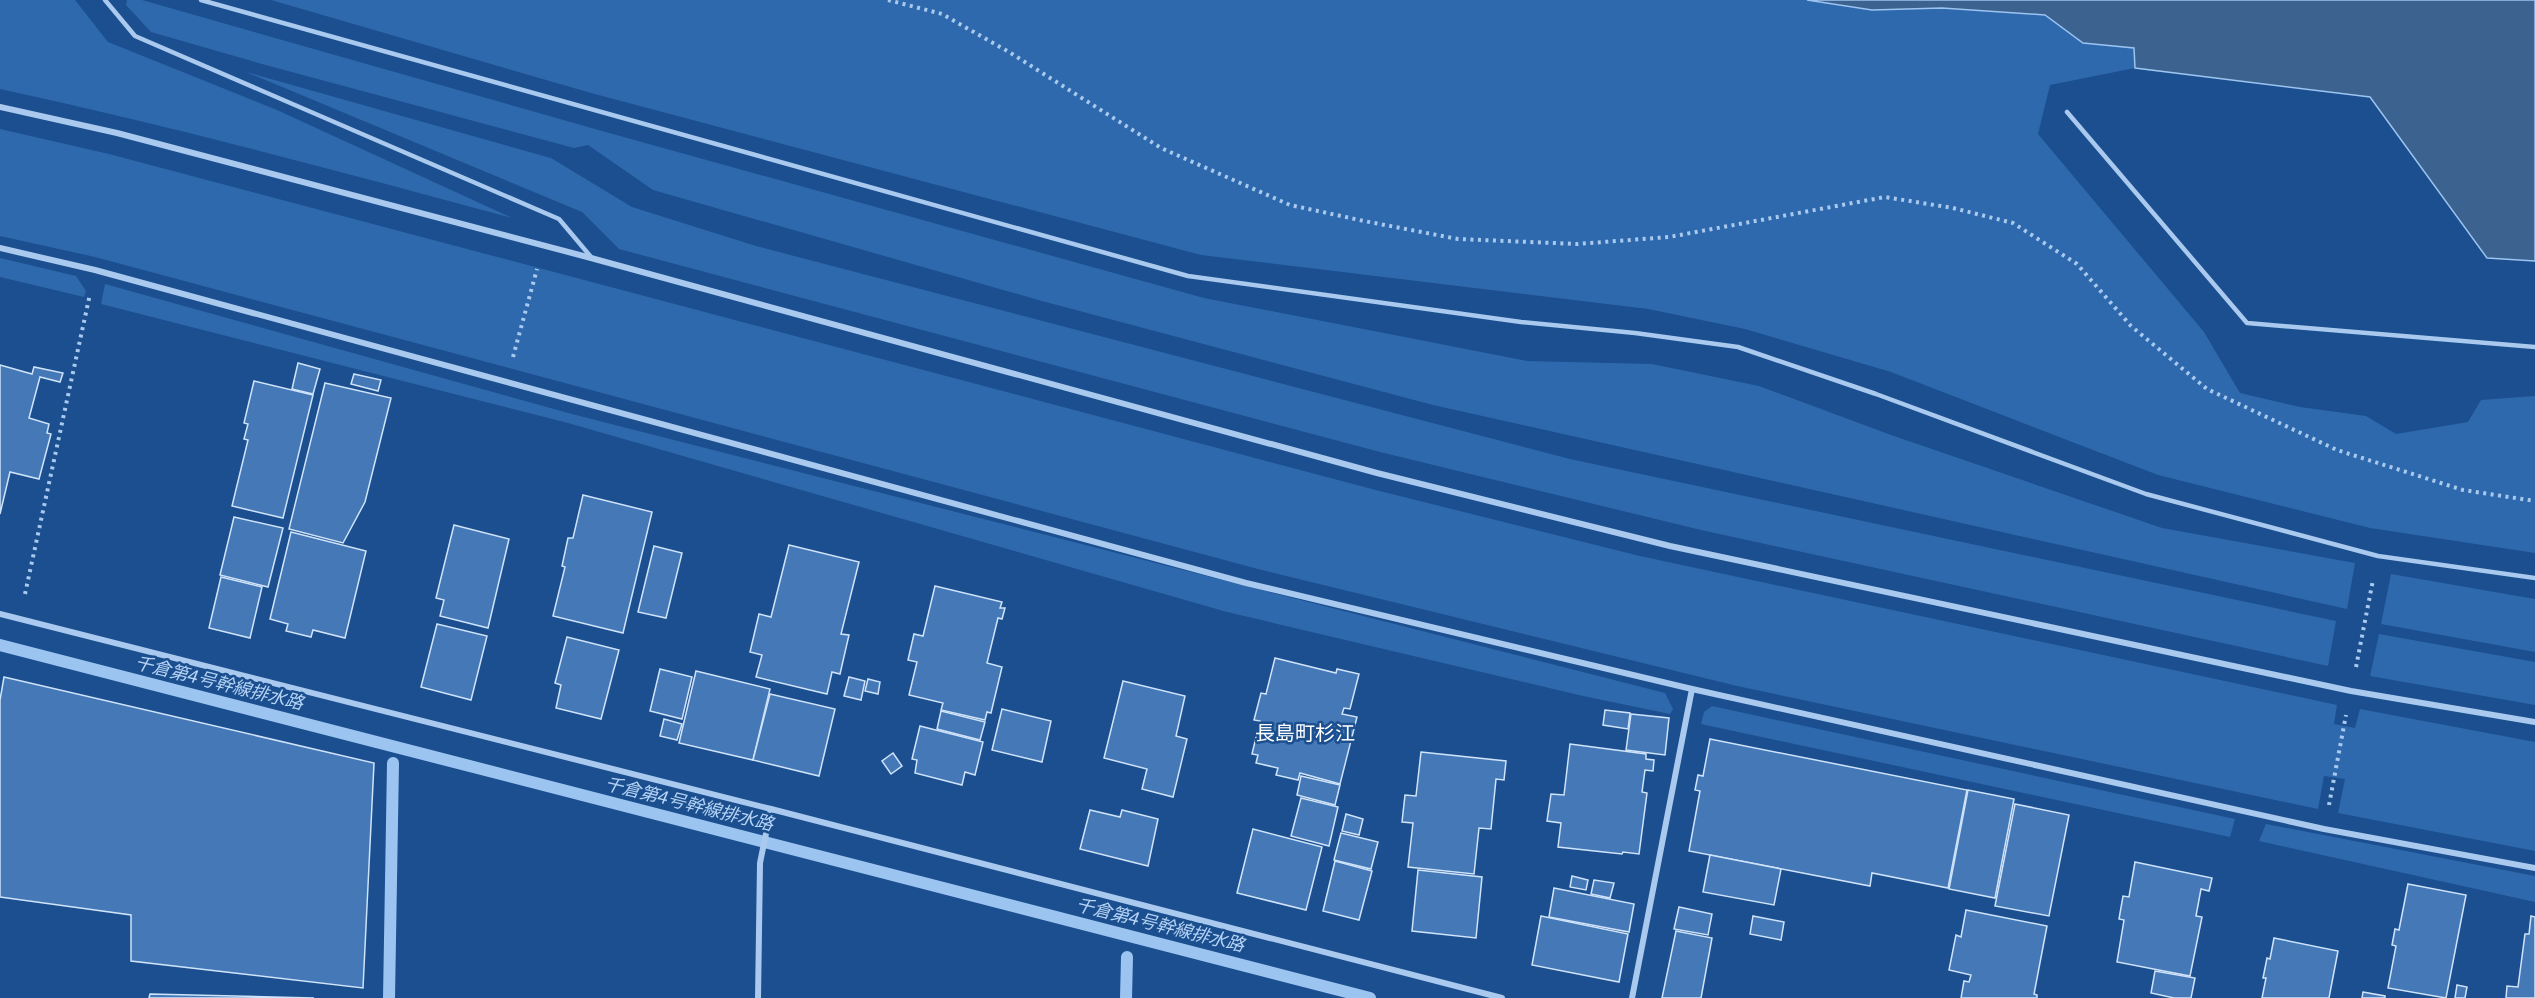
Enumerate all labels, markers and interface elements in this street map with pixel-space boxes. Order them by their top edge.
water label: 千倉第4号幹線排水路 [133,651,307,714]
district label: 長島町杉江 [1255,721,1355,745]
water label: 千倉第4号幹線排水路 [603,772,777,835]
water label: 千倉第4号幹線排水路 [1074,893,1248,956]

